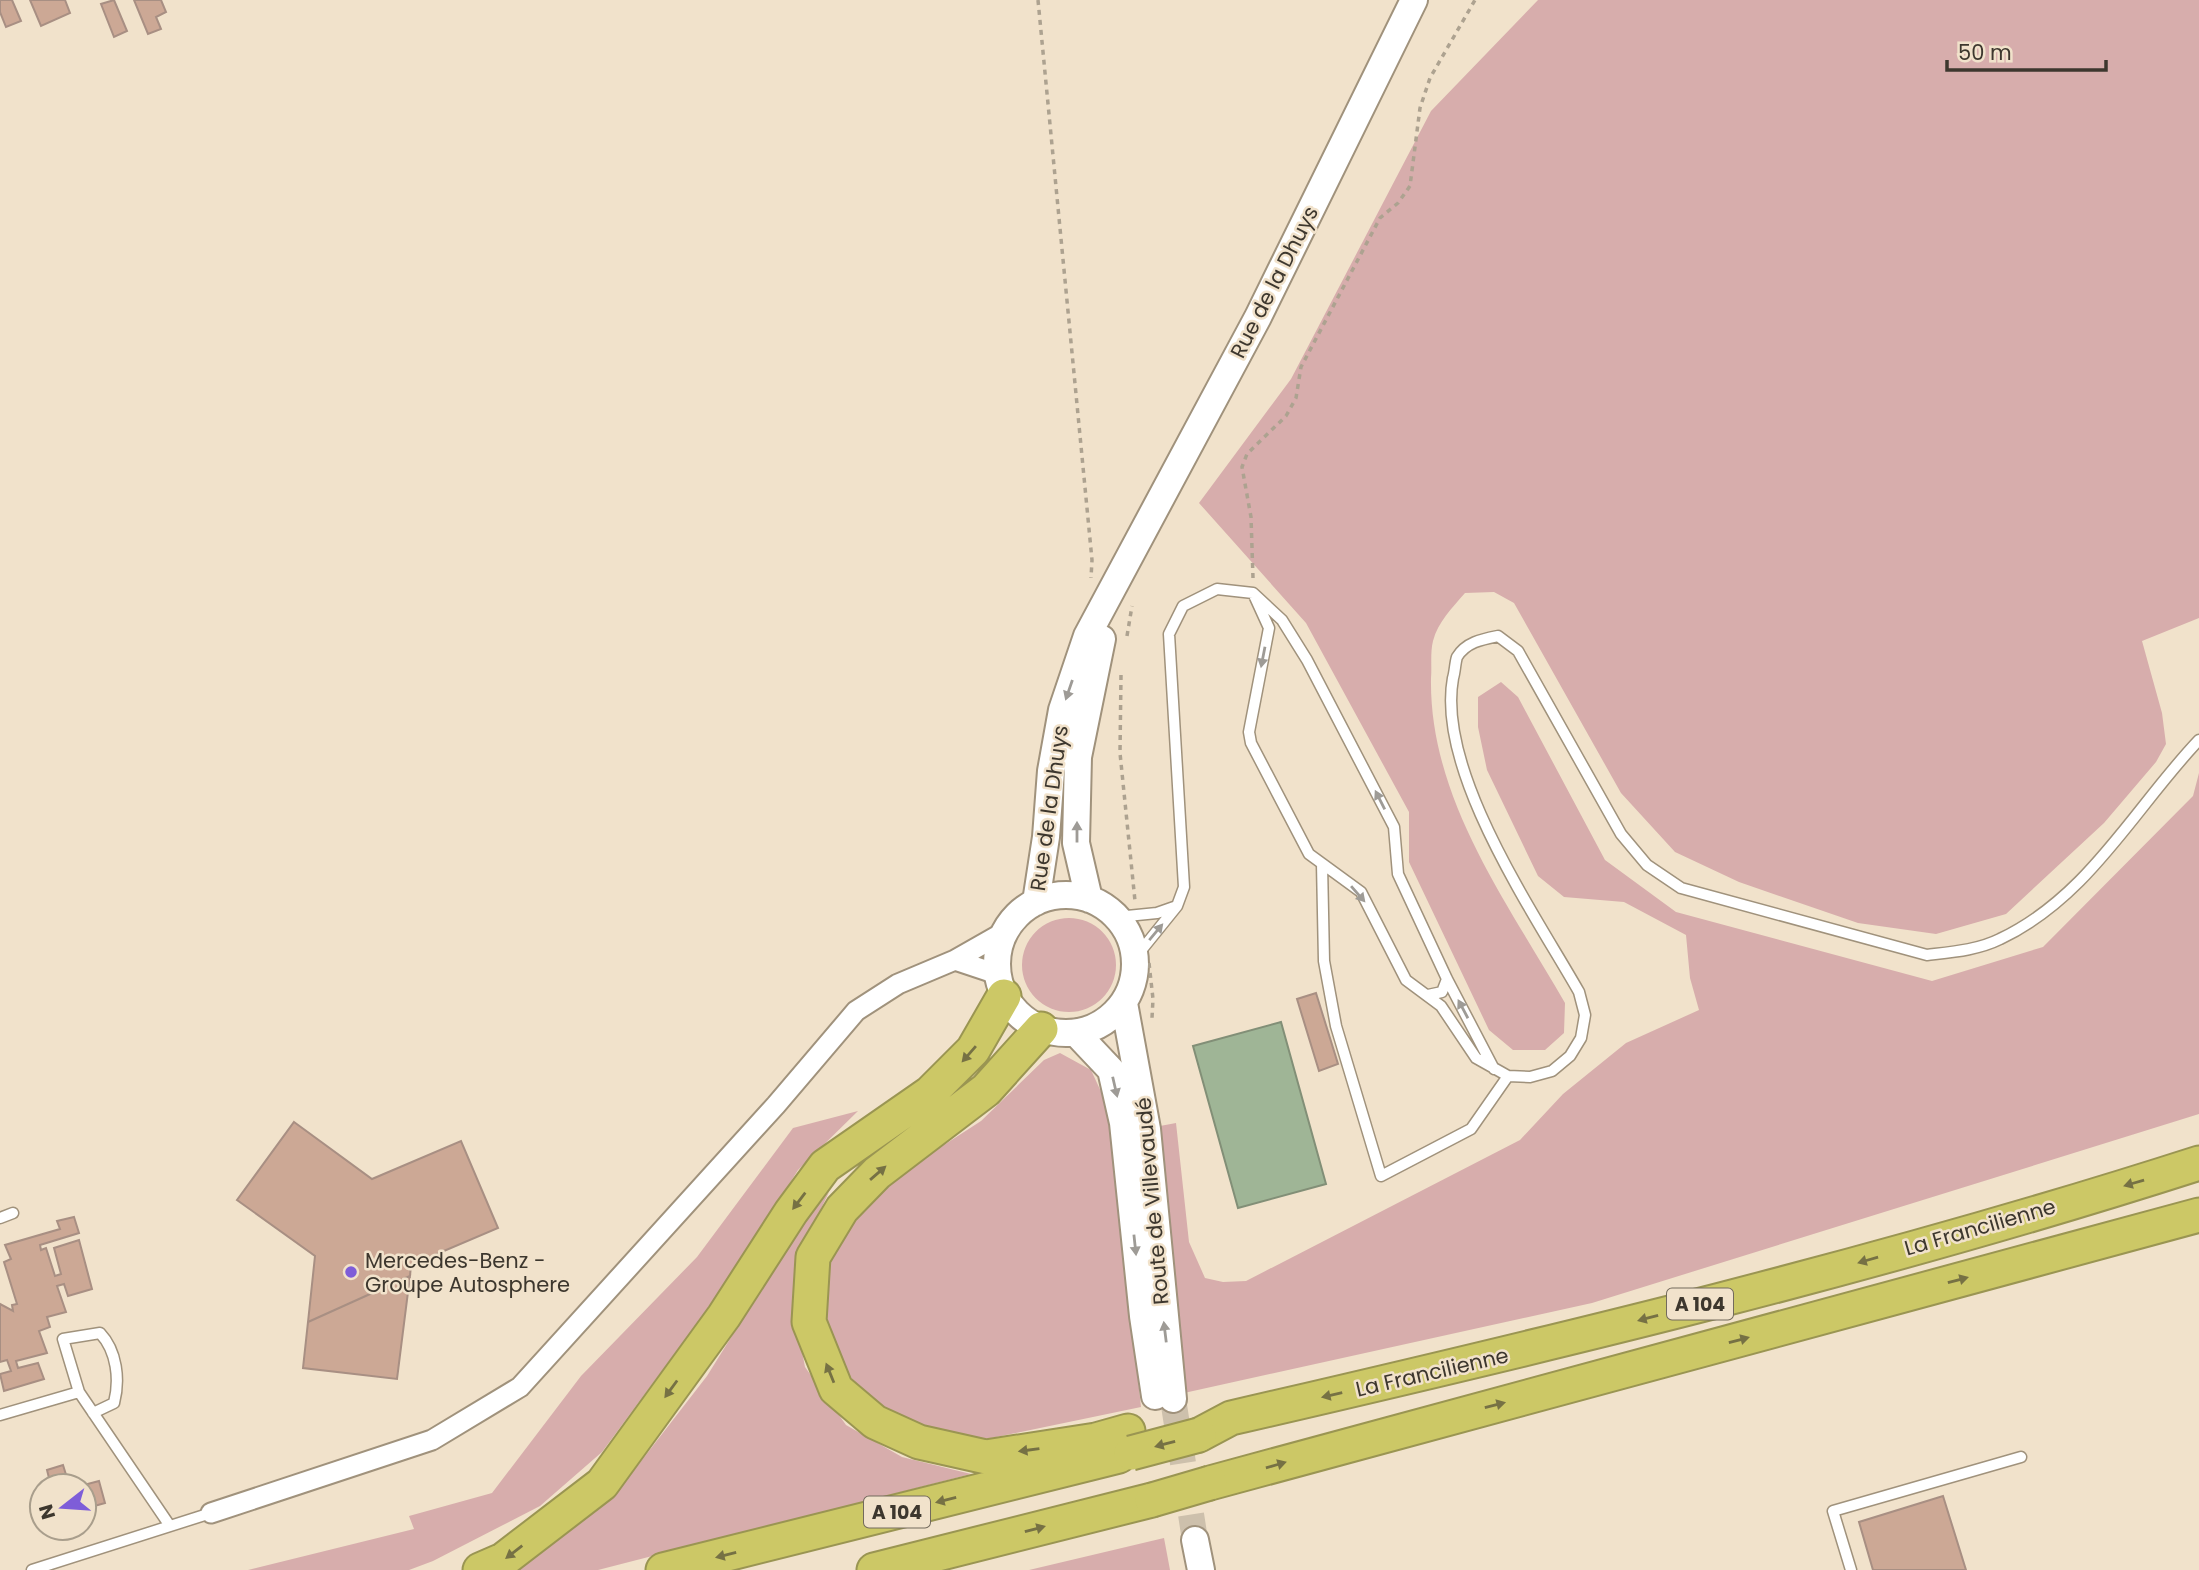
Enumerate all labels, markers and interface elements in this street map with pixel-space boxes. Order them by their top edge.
scale bar [1947,28,2106,72]
text: 50 m [1958,38,2012,67]
street label: Rue de la Dhuys [1223,201,1325,363]
one-way arrow [1257,647,1268,669]
one-way arrow [1063,679,1074,700]
street label: Rue de la Dhuys [1023,723,1075,893]
one-way arrow [1374,789,1386,809]
one-way arrow [1071,821,1083,843]
one-way arrow [1351,885,1366,903]
one-way arrow [1148,924,1163,941]
one-way arrow [1457,999,1468,1019]
one-way arrow [962,1045,977,1062]
one-way arrow [1110,1076,1121,1098]
street label: Route de Villevaudé [1128,1096,1176,1306]
one-way arrow [869,1165,887,1181]
one-way arrow [2123,1178,2144,1188]
one-way arrow [791,1192,806,1210]
street label: La Francilienne [1901,1192,2059,1262]
one-way arrow [1130,1234,1141,1256]
place label: Mercedes-Benz - Groupe Autosphere [365,1246,570,1299]
one-way arrow [1857,1255,1878,1265]
marker: Mercedes-Benz - Groupe Autosphere [343,1264,359,1280]
one-way arrow [1947,1274,1969,1285]
road number: A 104 [1667,1288,1733,1320]
one-way arrow [1637,1313,1659,1324]
one-way arrow [1159,1321,1170,1343]
one-way arrow [1728,1334,1749,1344]
street label: La Francilienne [1353,1340,1511,1404]
one-way arrow [825,1363,836,1384]
one-way arrow [664,1380,678,1399]
one-way arrow [1321,1390,1343,1401]
one-way arrow [1484,1400,1506,1411]
one-way arrow [1154,1439,1176,1450]
one-way arrow [1018,1445,1040,1456]
one-way arrow [1265,1459,1286,1469]
north arrow [28,1472,98,1542]
one-way arrow [935,1495,957,1506]
road number: A 104 [864,1496,930,1528]
text: N [32,1501,62,1523]
one-way arrow [1024,1523,1046,1534]
one-way arrow [506,1544,524,1559]
one-way arrow [714,1549,736,1560]

